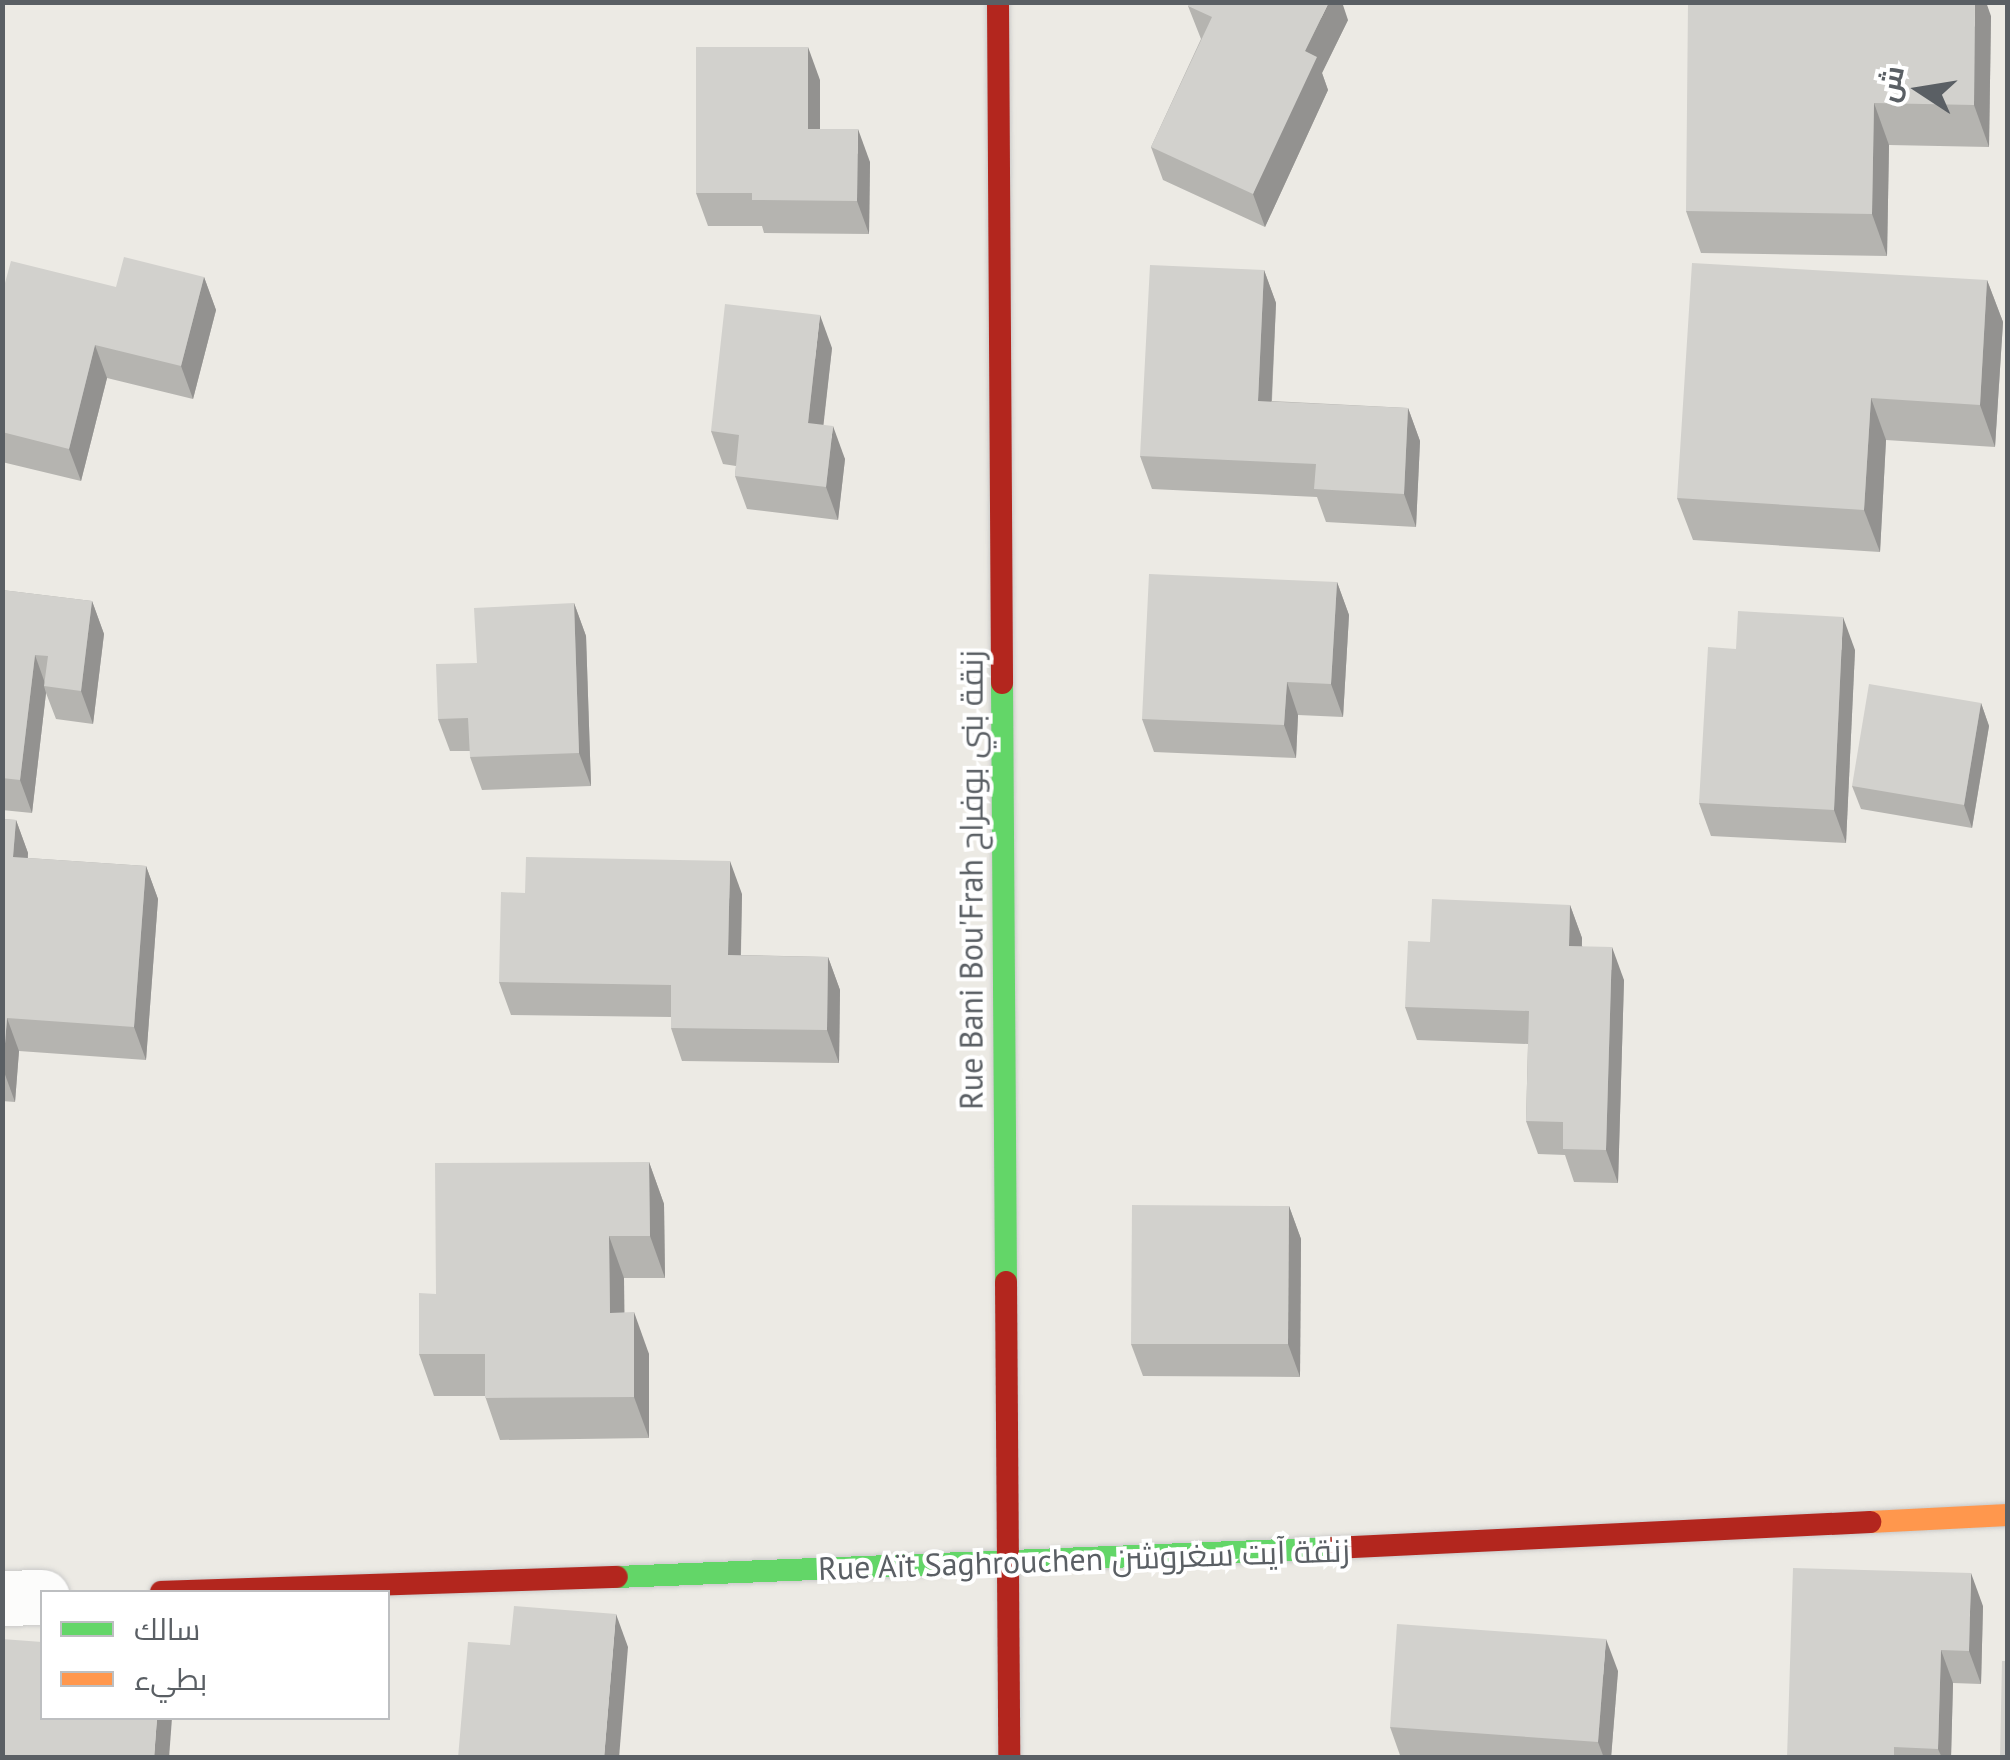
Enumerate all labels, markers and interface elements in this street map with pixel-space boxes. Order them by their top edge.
north arrow [1870,40,1970,140]
text: ش [1868,62,1912,105]
street label: Rue Bani Bou'Frah زنقة بني بوفراح [952,650,990,1110]
street label: Rue Aït Saghrouchen زنقة آيت سغروشن [817,1531,1351,1587]
legend [40,1590,390,1720]
text: سالك [134,1609,200,1648]
text: بطيء [134,1659,207,1698]

